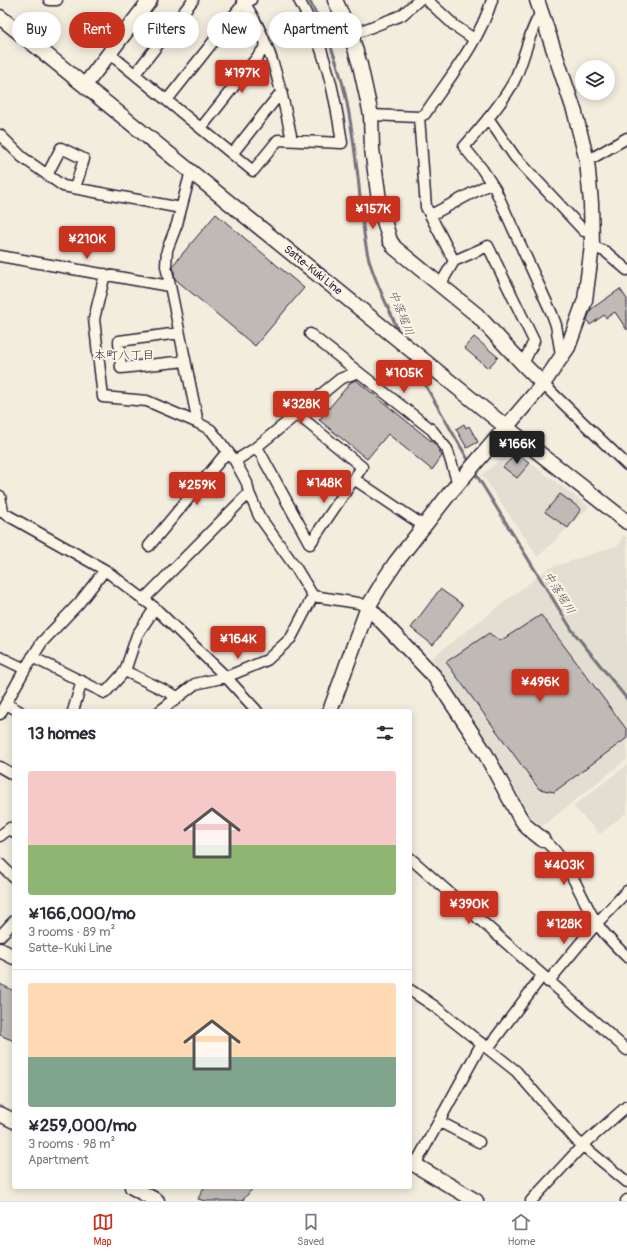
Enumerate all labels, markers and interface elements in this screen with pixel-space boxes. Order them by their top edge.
chip: Buy [12,12,61,48]
chip: Rent [69,12,125,48]
chip: Filters [133,12,199,48]
chip: New [207,12,261,48]
chip: Apartment [269,12,362,48]
pin: ¥197K [214,60,270,94]
map controls [575,60,615,100]
button: layers [575,60,615,100]
text: ¥197K [224,65,260,81]
pin: ¥157K [345,196,401,230]
text: ¥157K [355,201,391,217]
pin: ¥210K [59,226,115,260]
text: ¥210K [68,231,106,247]
street label: Satte-Kuki Line [281,243,345,298]
water label: 中落堀川 [385,288,417,338]
district label: 本町八丁目 [94,348,154,363]
pin: ¥105K [376,360,432,394]
text: ¥105K [385,365,423,381]
pin: ¥328K [273,391,329,425]
text: ¥328K [282,396,320,412]
pin: ¥166K [489,431,545,465]
text: ¥166K [498,436,536,452]
pin: ¥148K [296,470,352,504]
pin: ¥259K [169,472,225,506]
text: ¥148K [306,475,342,491]
text: ¥259K [178,477,216,493]
water label: 中落堀川 [540,569,578,617]
pin: ¥164K [210,626,266,660]
text: ¥164K [219,631,257,647]
pin: ¥496K [512,669,568,703]
text: ¥496K [521,674,559,690]
icon: filters [374,722,396,744]
text: 13 homes [28,723,96,744]
icon: home [176,797,248,869]
pin: ¥403K [536,852,592,886]
text: ¥403K [544,857,584,873]
pin: ¥390K [441,891,497,925]
text: ¥390K [449,896,489,912]
text: ¥166,000/mo [28,903,136,924]
pin: ¥128K [536,911,592,945]
text: ¥128K [546,916,582,932]
text: 3 rooms · 89 m² [28,924,115,940]
text: Satte-Kuki Line [28,940,112,956]
icon: home [176,1009,248,1081]
text: ¥259,000/mo [28,1115,137,1136]
text: 3 rooms · 98 m² [28,1136,115,1152]
text: Apartment [28,1152,89,1168]
tab: Map [92,1211,114,1248]
tab: Saved [297,1211,324,1248]
tab: Home [508,1211,535,1248]

